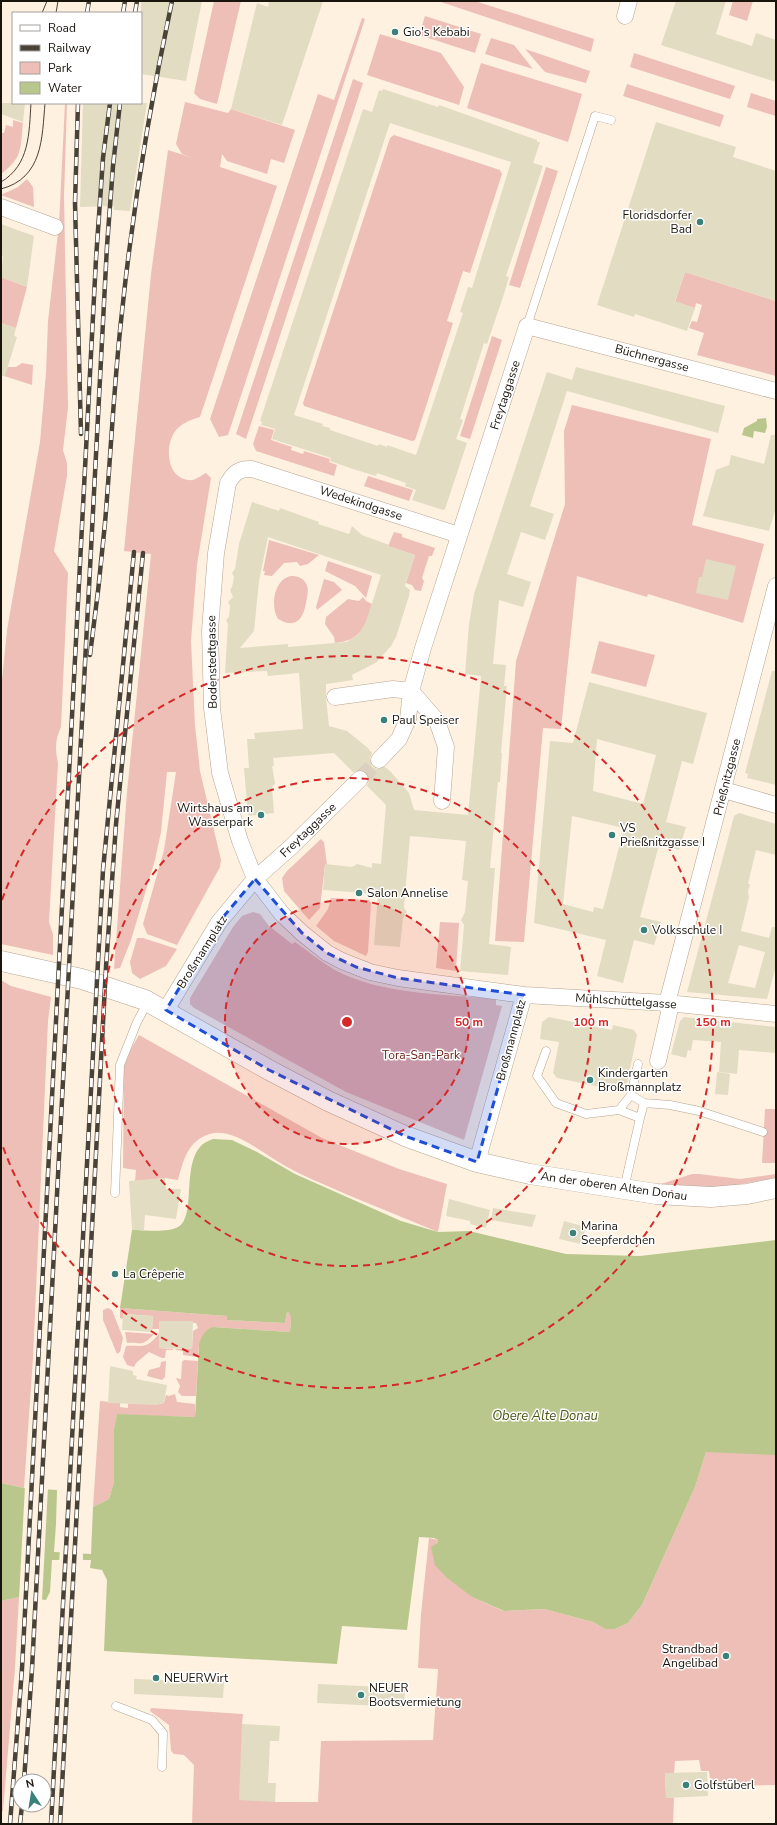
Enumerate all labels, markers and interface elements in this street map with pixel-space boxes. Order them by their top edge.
legend [12,12,142,104]
text: Road [48,20,76,36]
place label: Gio's Kebabi [403,24,470,40]
marker: Gio's Kebabi [390,27,400,37]
text: Railway [48,40,92,56]
text: Park [48,60,73,76]
text: Water [48,80,82,96]
place label: Floridsdorfer Bad [623,207,693,237]
marker: Floridsdorfer Bad [695,217,705,227]
street label: Büchnergasse [613,340,691,376]
street label: Freytaggasse [486,358,524,432]
street label: Wedekindgasse [318,482,404,524]
street label: Bodenstedtgasse [203,615,221,709]
place label: Paul Speiser [392,712,460,728]
marker: Paul Speiser [379,715,389,725]
street label: Prießnitzgasse [710,737,744,817]
street label: Freytaggasse [276,799,340,861]
place label: Wirtshaus am Wasserpark [177,800,254,830]
marker: Wirtshaus am Wasserpark [256,810,266,820]
place label: VS Prießnitzgasse I [619,820,705,850]
marker: VS Prießnitzgasse I [607,830,617,840]
place label: Salon Annelise [367,885,448,901]
marker: Salon Annelise [354,888,364,898]
street label: Broßmannplatz [173,912,231,992]
place label: Volksschule I [651,922,722,938]
marker: Volksschule I [639,925,649,935]
street label: Mühlschüttelgasse [575,989,677,1013]
street label: Broßmannplatz [492,997,530,1082]
text: 50 m [455,1014,483,1030]
text: 100 m [573,1014,609,1030]
text: 150 m [695,1014,731,1030]
centre of rings [340,1015,354,1029]
park label: Tora-San-Park [382,1047,461,1063]
place label: Kindergarten Broßmannplatz [598,1065,682,1095]
marker: Kindergarten Broßmannplatz [585,1075,595,1085]
street label: An der oberen Alten Donau [540,1168,688,1204]
place label: Marina Seepferdchen [581,1218,655,1248]
marker: Marina Seepferdchen [568,1228,578,1238]
place label: La Crêperie [123,1266,184,1282]
marker: La Crêperie [110,1269,120,1279]
water label: Obere Alte Donau [492,1407,598,1425]
place label: Strandbad Angelibad [662,1641,718,1671]
marker: Strandbad Angelibad [721,1651,731,1661]
place label: NEUERWirt [164,1670,229,1686]
marker: NEUERWirt [151,1673,161,1683]
place label: NEUER Bootsvermietung [369,1680,461,1710]
marker: NEUER Bootsvermietung [356,1690,366,1700]
north arrow [12,1773,52,1813]
text: N [24,1776,36,1792]
place label: Golfstüberl [694,1777,755,1793]
marker: Golfstüberl [681,1780,691,1790]

